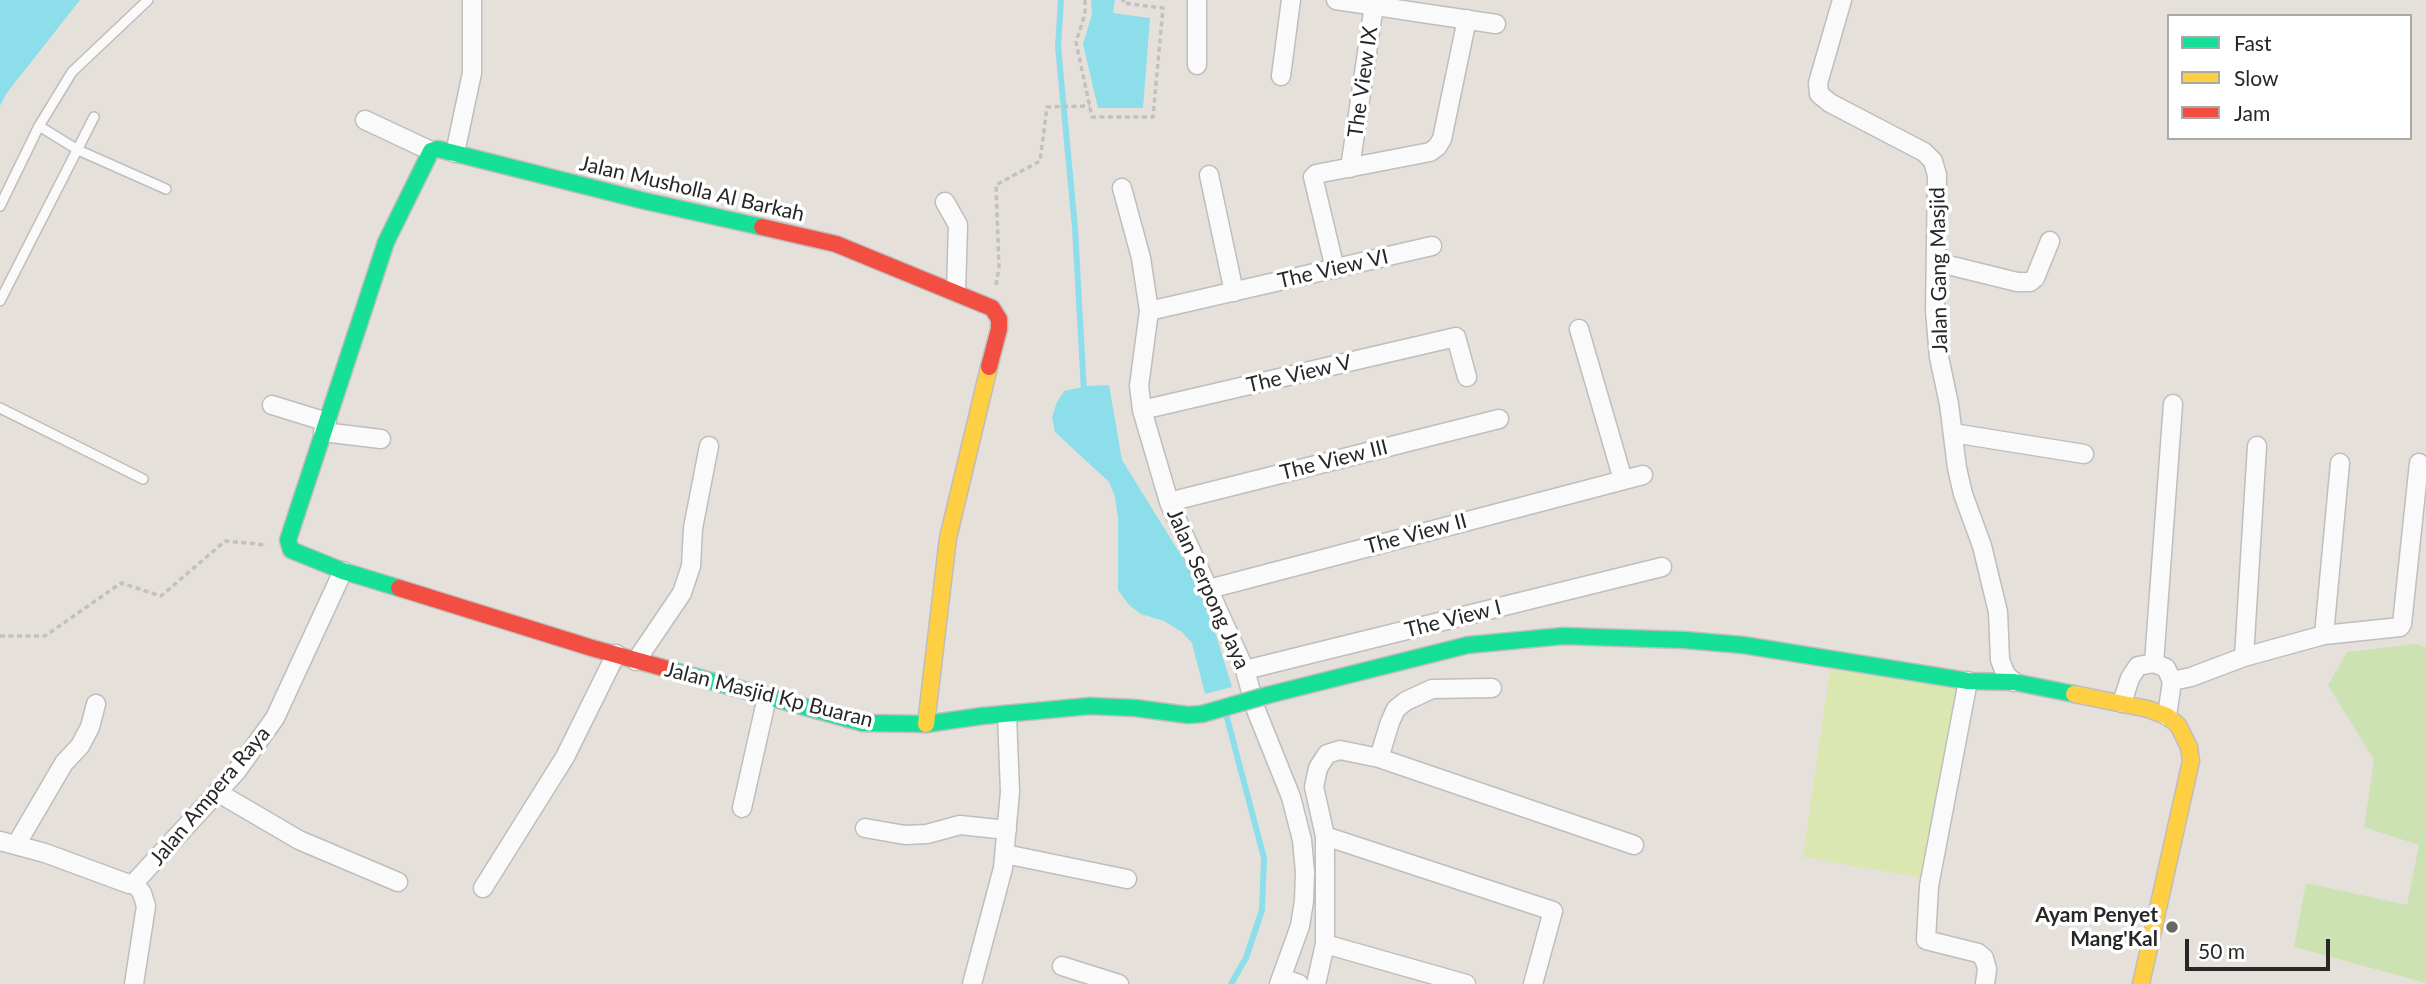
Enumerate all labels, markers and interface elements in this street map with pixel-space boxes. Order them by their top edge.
legend [2167,14,2412,140]
street label: The View IX [1343,25,1383,139]
text: Fast [2234,30,2271,55]
text: Slow [2234,65,2278,90]
text: Jam [2234,100,2270,125]
street label: Jalan Musholla Al Barkah [577,151,807,227]
street label: Jalan Gang Masjid [1925,187,1953,353]
street label: The View VI [1275,244,1391,294]
street label: The View V [1244,350,1354,398]
street label: The View III [1278,434,1390,486]
street label: Jalan Serpong Jaya [1161,505,1255,673]
street label: The View II [1362,508,1470,560]
street label: The View I [1402,595,1504,643]
street label: Jalan Masjid Kp Buaran [662,657,876,733]
street label: Jalan Ampera Raya [145,722,275,870]
place label: Ayam Penyet Mang'Kal [2035,902,2158,952]
marker: Ayam Penyet Mang'Kal [2164,919,2180,935]
scale bar [2188,925,2333,969]
text: 50 m [2198,938,2245,963]

